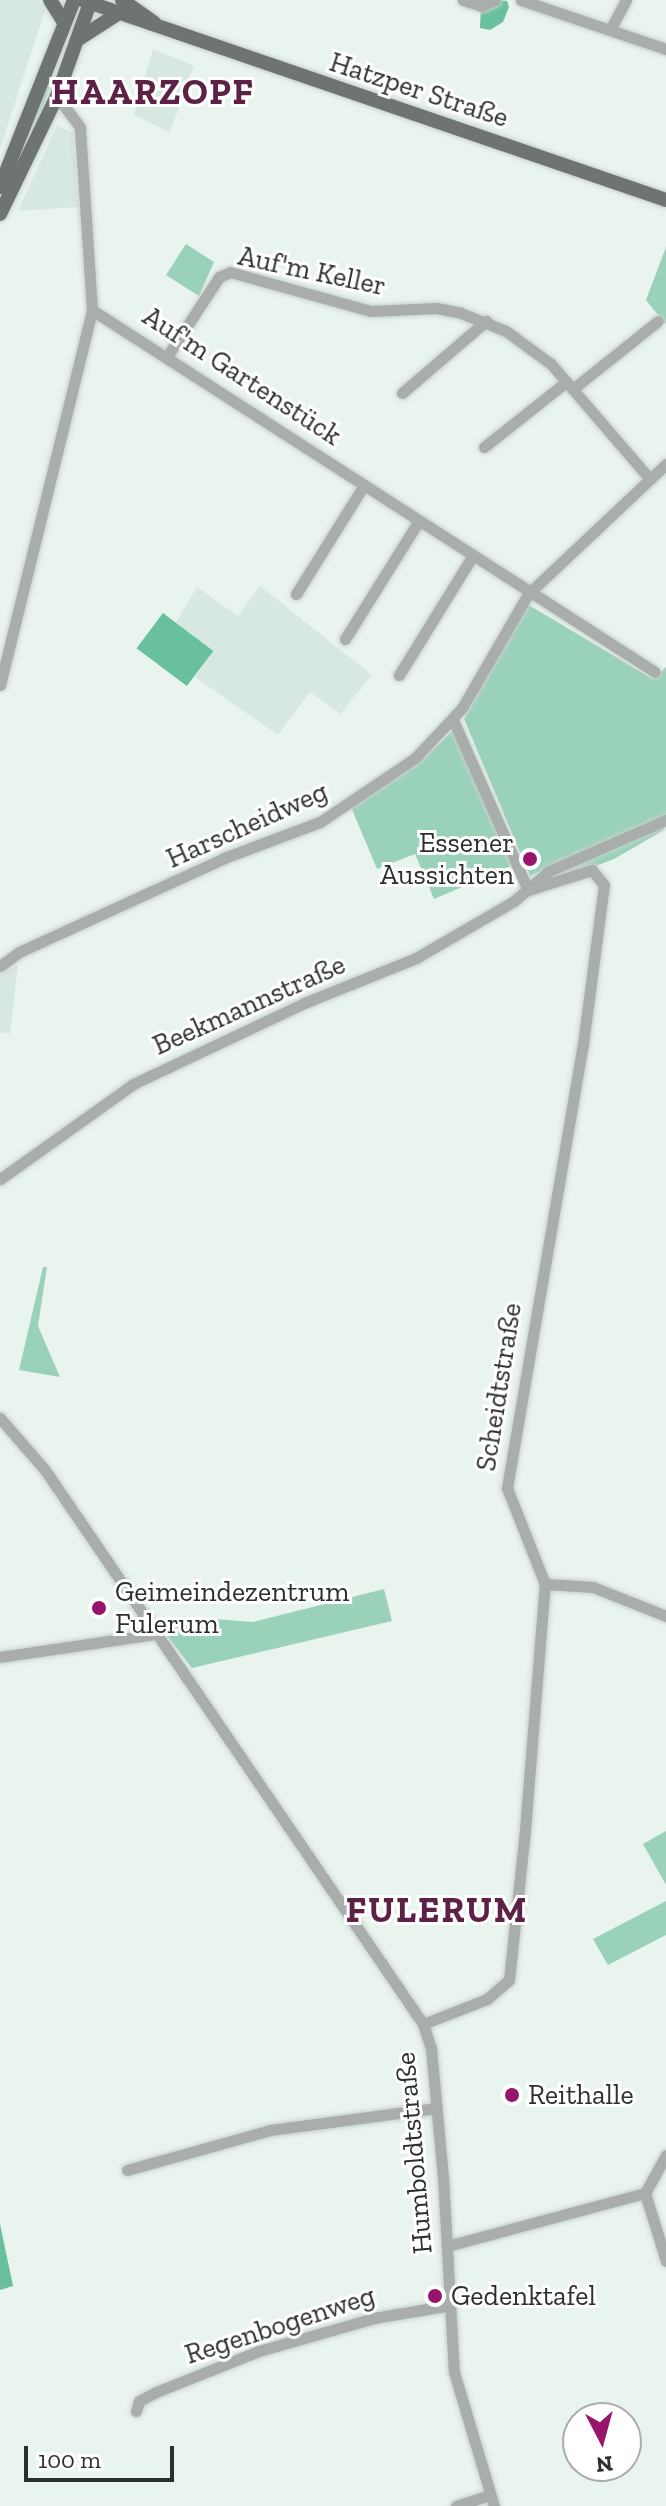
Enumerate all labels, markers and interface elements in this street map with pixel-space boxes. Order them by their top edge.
street label: Hatzper Straße [325,45,513,135]
district label: HAARZOPF [51,70,255,114]
street label: Auf'm Keller [235,239,389,303]
street label: Auf'm Gartenstück [136,299,348,453]
street label: Harscheidweg [161,775,333,875]
place label: Essener Aussichten [380,826,514,892]
marker: Essener Aussichten [521,850,539,868]
street label: Beekmannstraße [148,948,350,1062]
street label: Scheidtstraße [469,1301,529,1473]
place label: Geimeindezentrum Fulerum [115,1575,349,1641]
marker: Geimeindezentrum Fulerum [90,1599,108,1617]
district label: FULERUM [346,1888,528,1932]
street label: Humboldtstraße [388,2051,440,2255]
place label: Reithalle [528,2078,634,2112]
marker: Reithalle [503,2086,521,2104]
street label: Regenbogenweg [181,2278,379,2372]
place label: Gedenktafel [451,2279,596,2313]
marker: Gedenktafel [426,2287,444,2305]
north arrow [562,2402,642,2482]
scale bar [28,2430,178,2480]
text: 100 m [38,2445,101,2474]
text: N [595,2450,614,2479]

